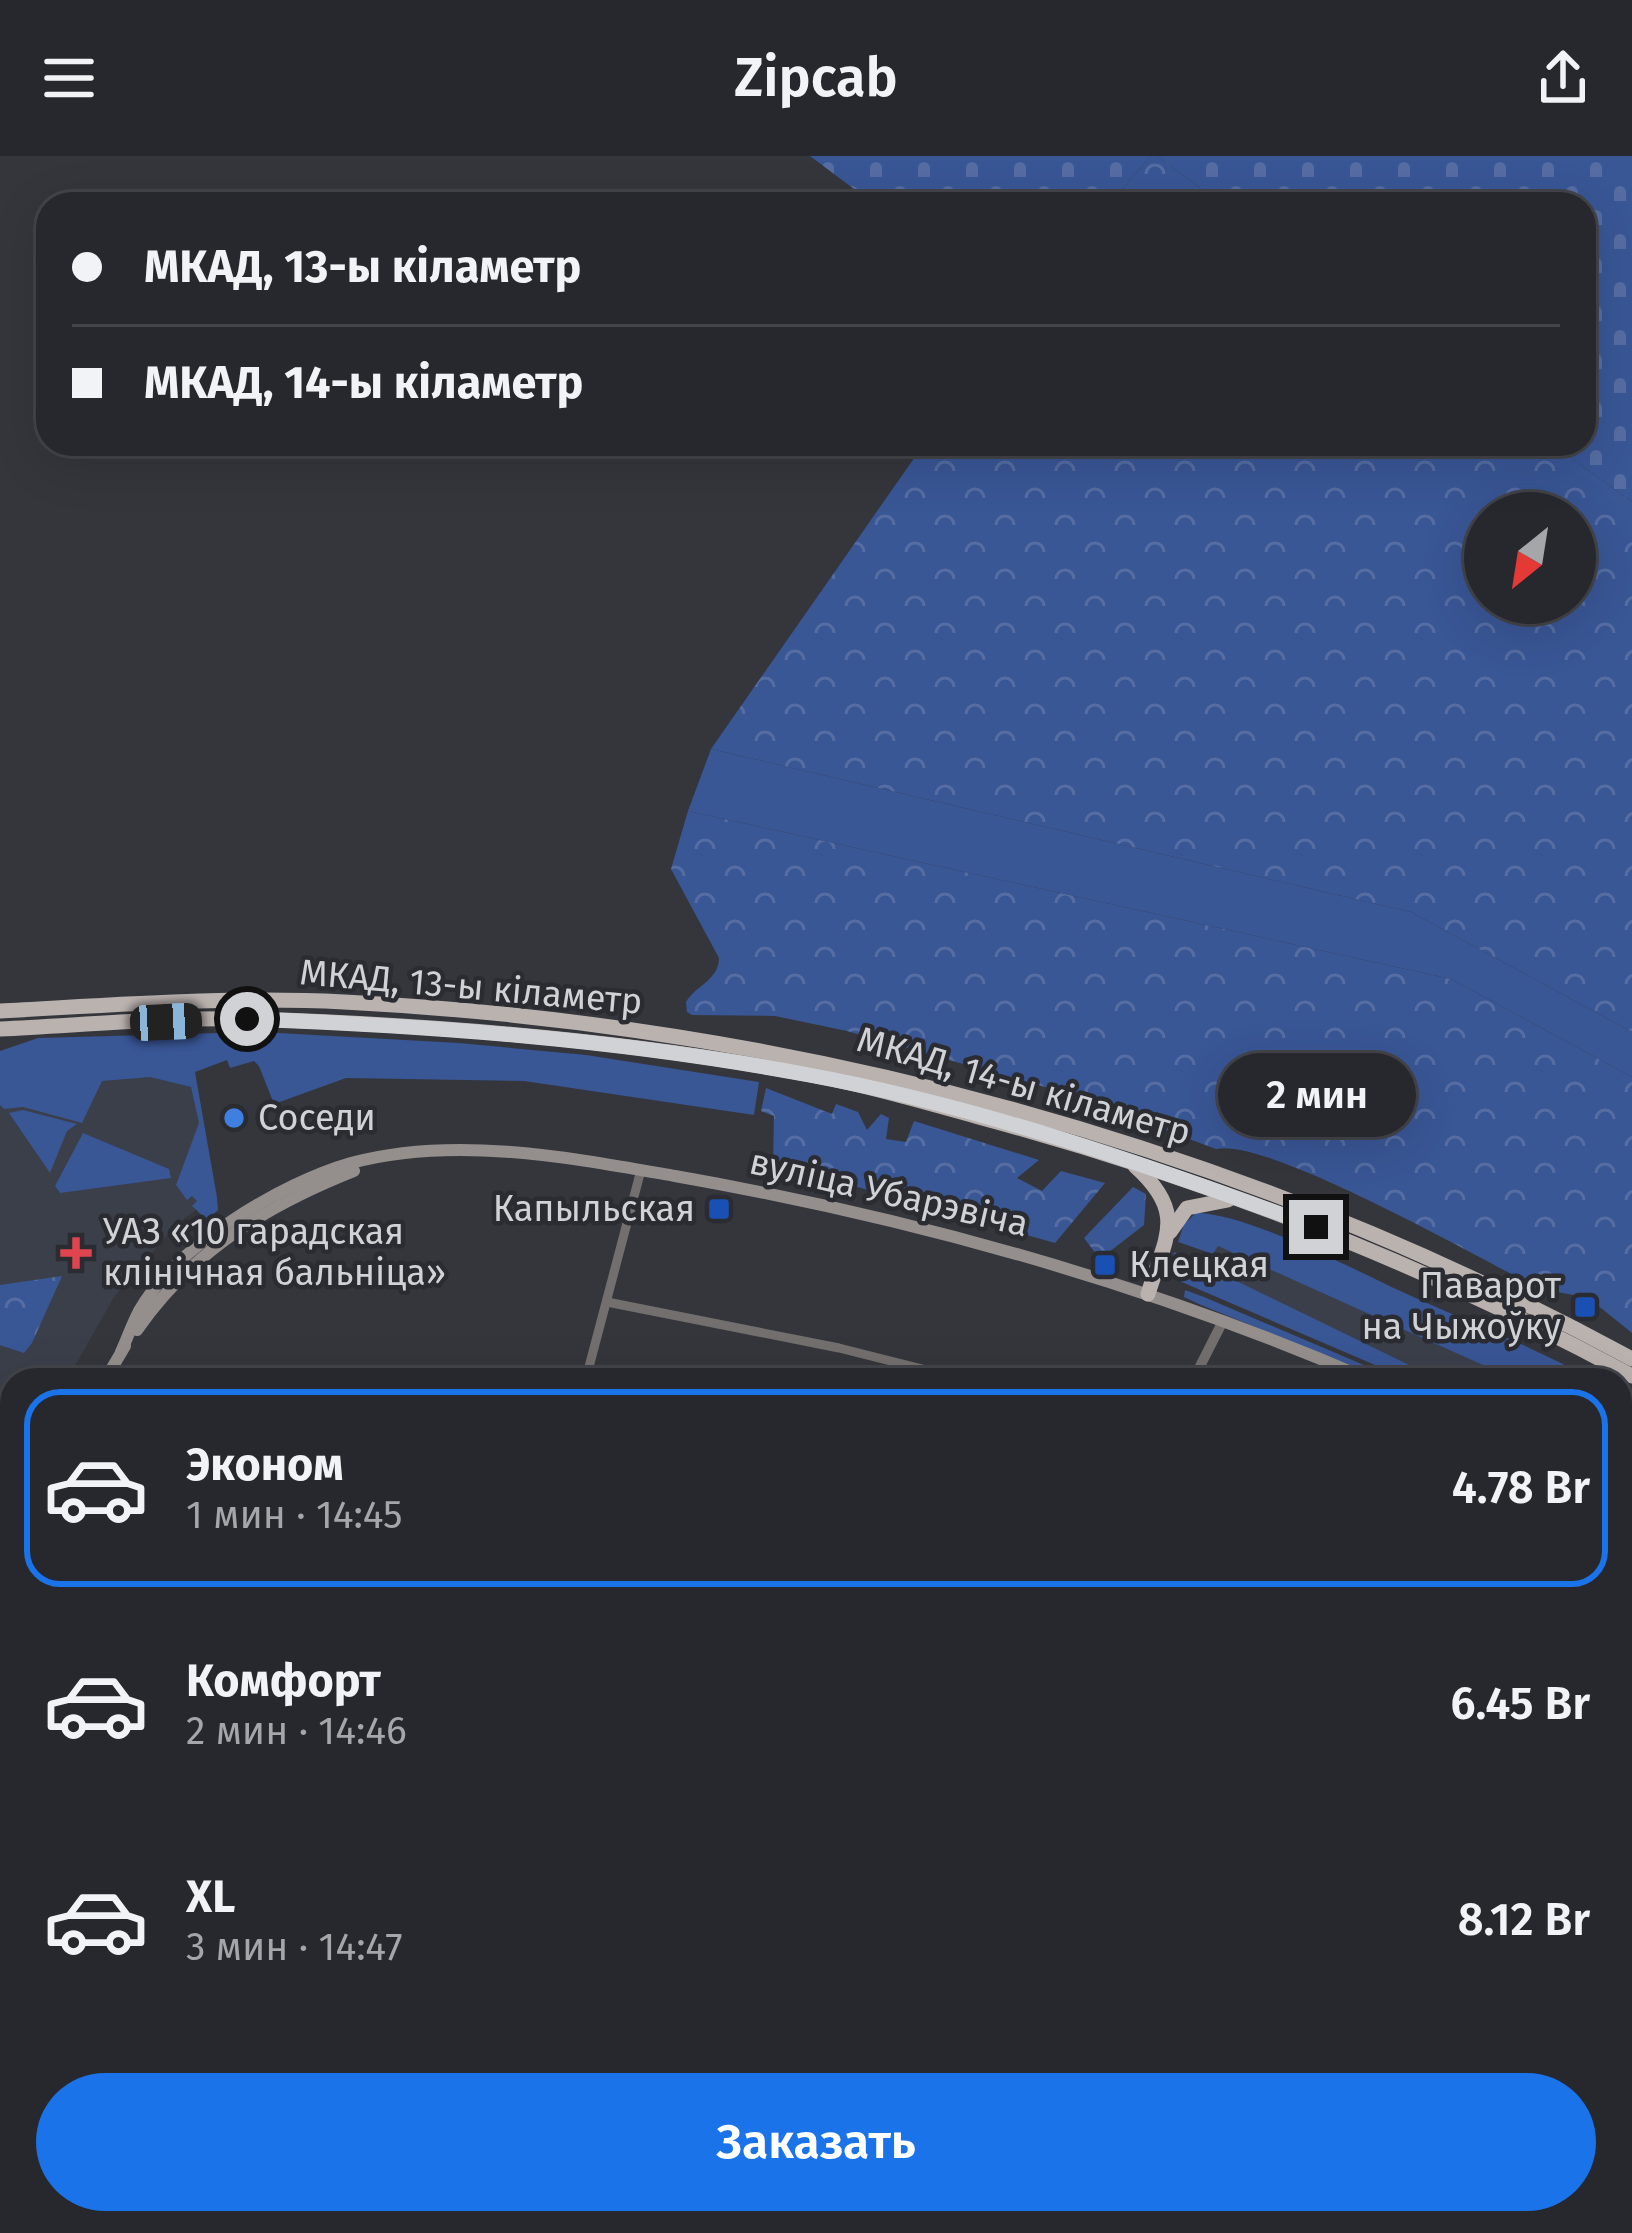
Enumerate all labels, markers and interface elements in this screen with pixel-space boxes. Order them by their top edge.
icon: menu [36,45,102,111]
icon: share [1530,45,1596,111]
text: Zipcab [734,46,898,110]
text: МКАД, 13-ы кіламетр [144,240,581,294]
text: МКАД, 14-ы кіламетр [144,356,583,410]
north arrow [1464,492,1596,624]
map controls [1464,492,1596,624]
street label: МКАД, 13-ы кіламетр [298,950,644,1024]
route start [220,992,274,1046]
car [129,1002,203,1042]
street label: МКАД, 14-ы кіламетр [852,1017,1196,1155]
callout: 2 мин [1217,1053,1415,1137]
text: 2 мин [1266,1072,1368,1118]
place label: Соседи [258,1096,376,1140]
marker: Соседи [221,1105,247,1131]
street label: вуліца Убарэвіча [745,1140,1033,1246]
place label: Капыльская [493,1187,695,1231]
marker: Капыльская [706,1196,732,1222]
route end [1289,1200,1343,1254]
place label: УАЗ «10 гарадская клінічная бальніца» [103,1210,446,1295]
marker: УАЗ «10 гарадская клінічная бальніца» [60,1237,92,1269]
place label: Клецкая [1129,1243,1269,1287]
marker: Клецкая [1092,1252,1118,1278]
place label: Паварот на Чыжоўку [1362,1264,1562,1349]
marker: Паварот на Чыжоўку [1572,1294,1598,1320]
icon: car [42,1434,150,1542]
text: Эконом [186,1438,344,1492]
text: 4.78 Br [1452,1461,1590,1515]
text: 1 мин · 14:45 [186,1492,403,1538]
icon: car [42,1650,150,1758]
text: Комфорт [186,1654,381,1708]
text: 6.45 Br [1450,1677,1590,1731]
text: 2 мин · 14:46 [186,1708,407,1754]
icon: car [42,1866,150,1974]
text: XL [186,1870,235,1924]
text: 8.12 Br [1458,1893,1590,1947]
text: 3 мин · 14:47 [186,1924,402,1970]
button: Заказать [36,2073,1596,2211]

